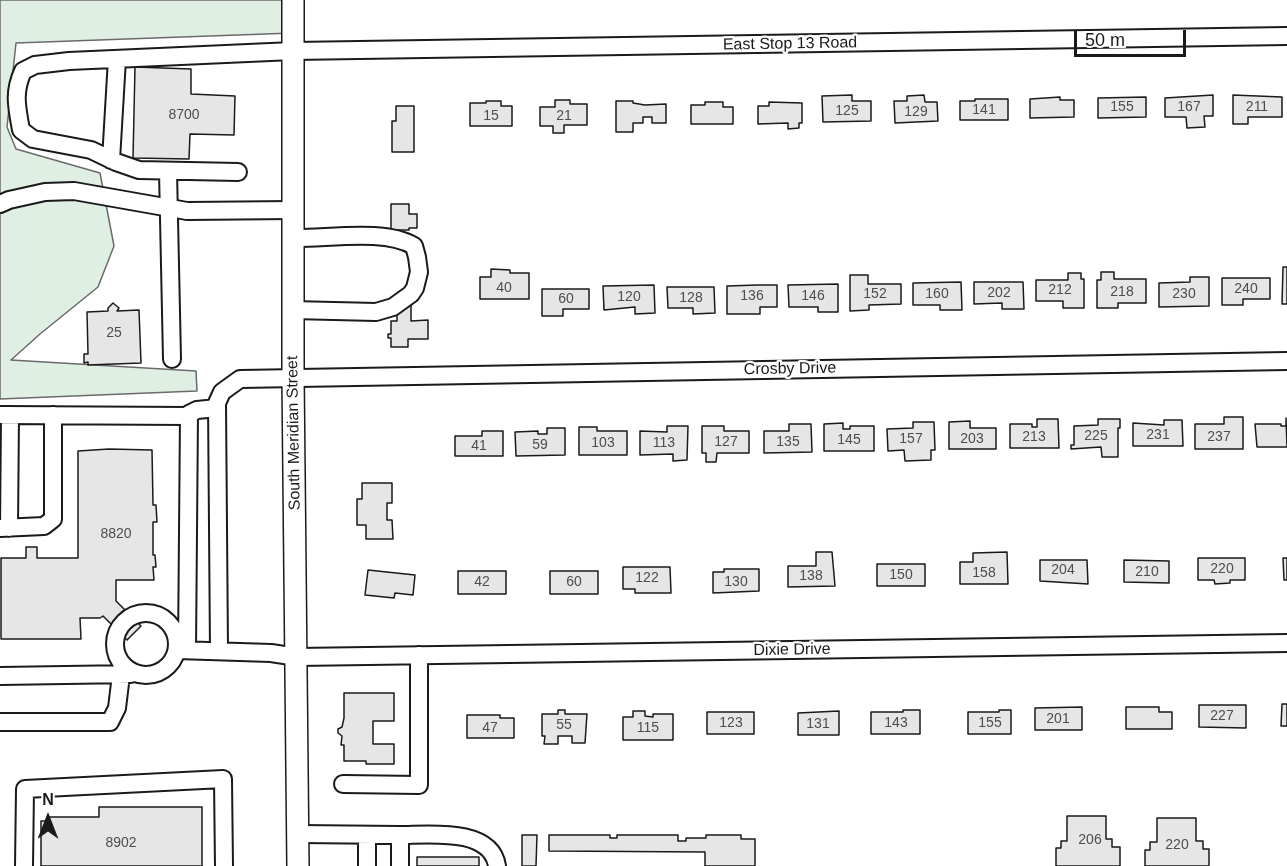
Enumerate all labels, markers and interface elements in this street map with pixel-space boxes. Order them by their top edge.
scale bar [1077,18,1190,56]
text: 50 m [1085,30,1125,50]
street label: East Stop 13 Road [723,33,857,55]
house number: 155 [1110,99,1134,115]
house number: 167 [1177,99,1201,115]
house number: 211 [1246,99,1268,115]
house number: 141 [972,102,996,118]
house number: 125 [835,103,859,119]
house number: 129 [904,104,928,120]
house number: 8700 [168,107,200,123]
house number: 15 [483,108,499,124]
house number: 21 [556,108,572,124]
house number: 40 [496,280,512,296]
house number: 240 [1234,281,1258,297]
house number: 212 [1048,282,1072,298]
house number: 218 [1110,284,1134,300]
house number: 202 [987,285,1011,301]
house number: 152 [863,286,887,302]
house number: 160 [925,286,949,302]
house number: 230 [1172,286,1196,302]
house number: 136 [740,288,764,304]
house number: 146 [801,288,825,304]
house number: 120 [617,289,641,305]
house number: 128 [679,290,703,306]
house number: 60 [558,291,574,307]
house number: 25 [106,325,122,341]
street label: South Meridian Street [283,355,305,511]
street label: Crosby Drive [744,359,836,379]
house number: 231 [1146,427,1170,443]
house number: 225 [1084,428,1108,444]
house number: 213 [1022,429,1046,445]
house number: 237 [1207,429,1231,445]
house number: 157 [899,431,923,447]
house number: 203 [960,431,984,447]
house number: 145 [837,432,861,448]
house number: 127 [714,434,738,450]
house number: 135 [776,434,800,450]
house number: 103 [591,435,615,451]
house number: 113 [653,435,675,451]
house number: 59 [532,437,548,453]
house number: 41 [471,438,487,454]
house number: 8820 [100,526,132,542]
house number: 220 [1210,561,1234,577]
house number: 204 [1051,562,1075,578]
house number: 210 [1135,564,1159,580]
house number: 158 [972,565,996,581]
house number: 150 [889,567,913,583]
house number: 138 [799,568,823,584]
house number: 122 [635,570,659,586]
house number: 42 [474,574,490,590]
house number: 60 [566,574,582,590]
house number: 130 [724,574,748,590]
street label: Dixie Drive [753,640,831,660]
house number: 227 [1210,708,1234,724]
house number: 201 [1046,711,1070,727]
house number: 123 [719,715,743,731]
house number: 143 [884,715,908,731]
house number: 155 [978,715,1002,731]
house number: 131 [806,716,830,732]
house number: 55 [556,717,572,733]
house number: 47 [482,720,498,736]
house number: 115 [637,720,659,736]
north arrow [18,788,78,848]
text: N [42,791,54,808]
house number: 206 [1078,832,1102,848]
house number: 8902 [105,835,137,851]
house number: 220 [1165,837,1189,853]

